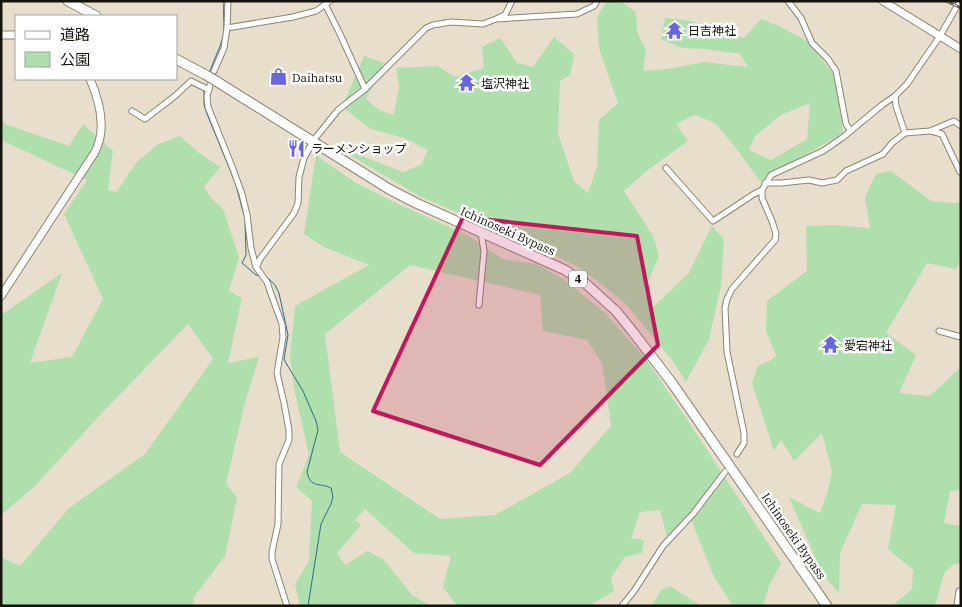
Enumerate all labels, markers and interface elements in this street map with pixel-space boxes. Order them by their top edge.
legend [15,15,178,80]
temple icon: 日吉神社 [664,20,684,40]
place label: 日吉神社 [688,23,736,38]
text: 道路 [60,25,90,44]
text: 公園 [60,50,90,69]
shop icon: Daihatsu [268,67,288,87]
place label: Daihatsu [292,70,343,85]
temple icon: 塩沢神社 [457,73,477,93]
place label: 塩沢神社 [481,76,529,91]
restaurant icon: ラーメンショップ [287,138,307,158]
place label: ラーメンショップ [311,141,407,156]
street label: Ichinoseki Bypass [458,203,558,259]
road number: 4 [569,270,587,288]
temple icon: 愛宕神社 [820,335,840,355]
place label: 愛宕神社 [844,338,892,353]
street label: Ichinoseki Bypass [759,490,829,582]

